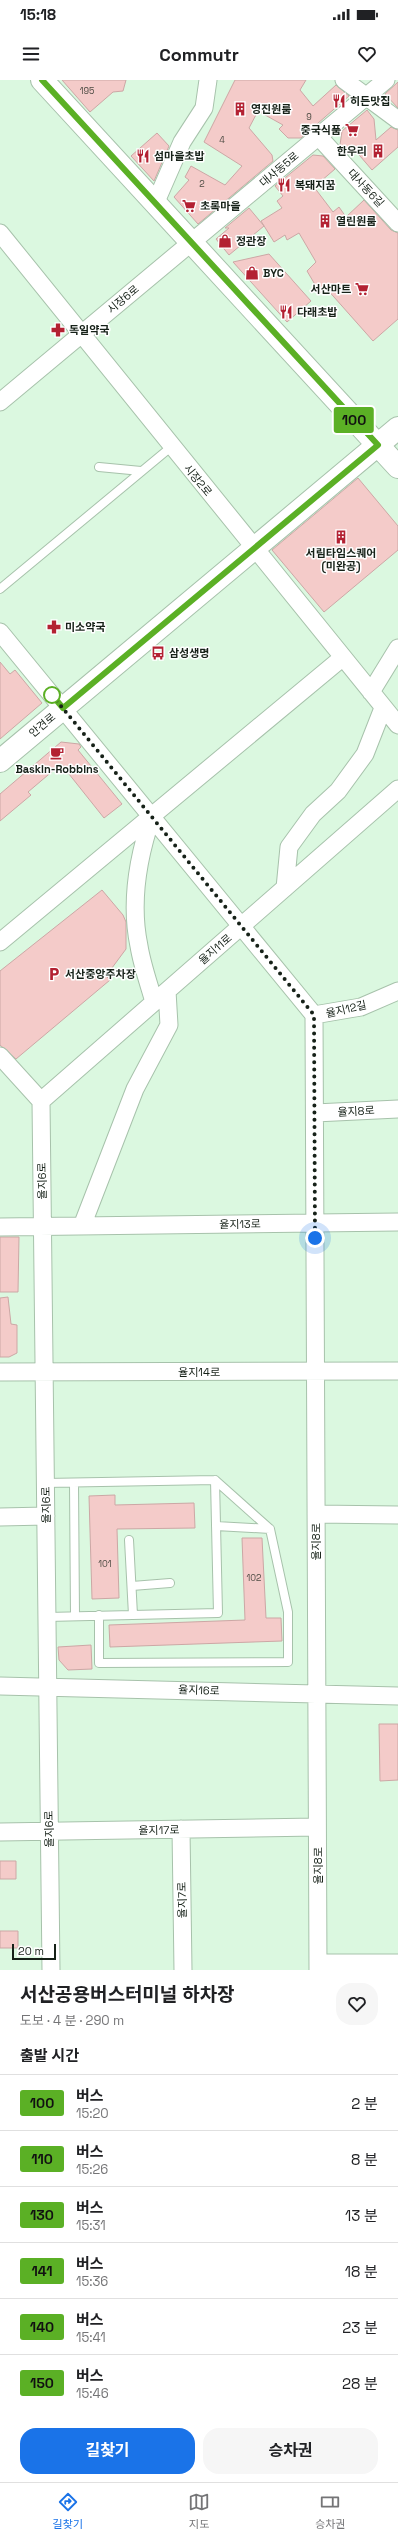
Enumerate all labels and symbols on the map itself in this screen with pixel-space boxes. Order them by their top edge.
house number: 195 [80,85,94,97]
restaurant icon: 히든맛집 [331,93,347,109]
place label: 히든맛집 [350,94,390,108]
building icon: 영진원룸 [232,101,248,117]
place label: 영진원룸 [251,102,291,116]
house number: 9 [306,111,312,123]
supermarket icon: 중국식품 [344,122,360,138]
place label: 중국식품 [301,123,341,137]
house number: 4 [219,134,225,146]
building icon: 한우리 [370,143,386,159]
place label: 한우리 [337,144,367,158]
restaurant icon: 섬마을초밥 [135,148,151,164]
place label: 섬마을초밥 [154,149,205,163]
street label: 대사동5로 [256,149,302,189]
street label: 대사동6길 [345,166,387,210]
restaurant icon: 복돼지꿈 [276,177,292,193]
house number: 2 [199,178,205,190]
place label: 복돼지꿈 [295,178,335,192]
supermarket icon: 초록마을 [181,198,197,214]
place label: 초록마을 [200,199,240,213]
building icon: 열린원룸 [317,213,333,229]
place label: 열린원룸 [336,214,376,228]
shop icon: 정관장 [217,233,233,249]
place label: 정관장 [236,234,266,248]
shop icon: BYC [244,265,260,281]
place label: BYC [263,266,284,280]
supermarket icon: 서산마트 [354,281,370,297]
street label: 시장6로 [104,282,142,316]
place label: 서산마트 [311,282,351,296]
restaurant icon: 다래초밥 [278,304,294,320]
place label: 다래초밥 [297,305,337,319]
pharmacy icon: 독일약국 [50,322,66,338]
place label: 독일약국 [69,323,109,337]
line badge: 100 [331,407,377,433]
street label: 시장2로 [181,461,215,499]
building icon: 서림타임스퀘어 (미완공) [333,529,349,545]
place label: 서림타임스퀘어 (미완공) [306,546,376,574]
pharmacy icon: 미소약국 [46,619,62,635]
place label: 미소약국 [65,620,105,634]
bus stop icon: 삼성생명 [150,645,166,661]
place label: 삼성생명 [169,646,209,660]
unlabelled marker [43,686,61,704]
street label: 안견로 [26,710,58,740]
cafe icon: Baskin-Robbins [49,745,65,761]
place label: Baskin-Robbins [15,762,99,776]
street label: 율지11로 [195,931,235,967]
parking icon: 서산중앙주차장 [46,966,62,982]
place label: 서산중앙주차장 [65,967,136,981]
street label: 율지12길 [324,998,368,1020]
street label: 율지8로 [337,1103,375,1119]
street label: 율지6로 [35,1162,49,1200]
street label: 율지13로 [219,1217,261,1231]
your location [305,1228,325,1248]
street label: 율지14로 [178,1365,220,1379]
street label: 율지6로 [39,1486,53,1524]
street label: 율지8로 [309,1523,323,1561]
house number: 101 [98,1558,112,1570]
house number: 102 [247,1572,261,1584]
street label: 율지16로 [178,1682,220,1698]
street label: 율지6로 [42,1810,56,1848]
street label: 율지17로 [138,1823,180,1837]
street label: 율지8로 [311,1847,325,1885]
street label: 율지7로 [175,1882,189,1918]
scale bar [12,1942,56,1961]

